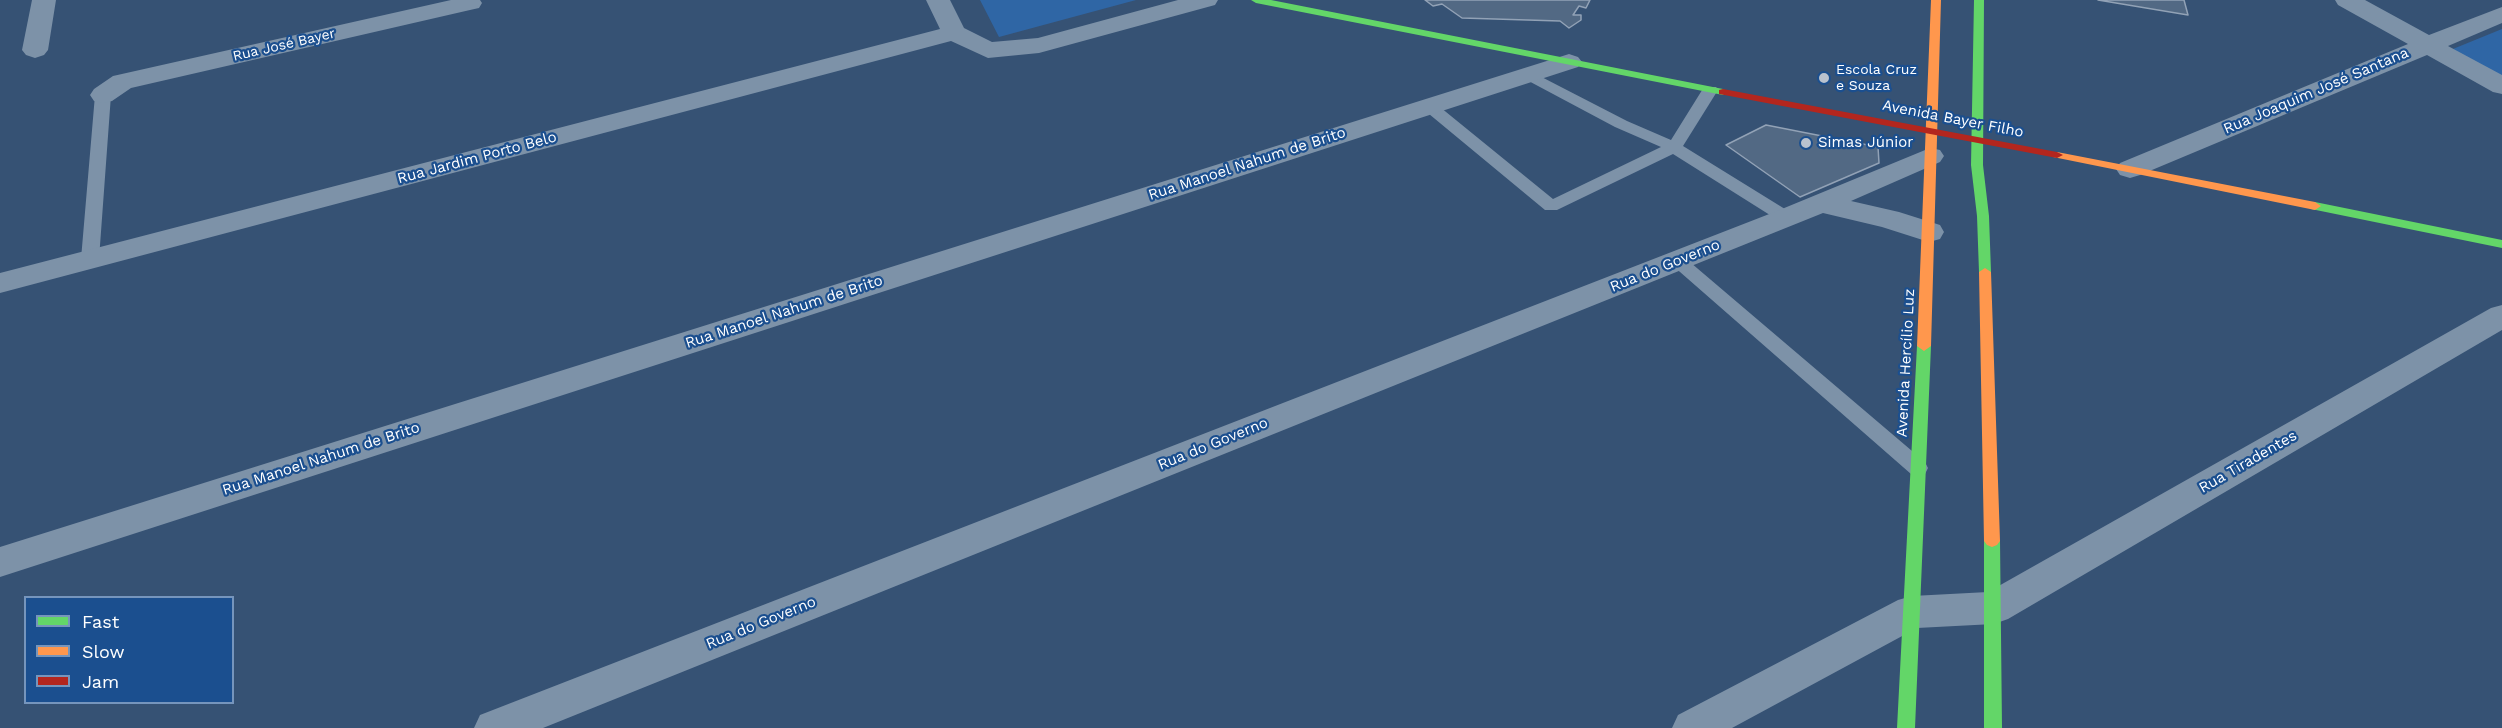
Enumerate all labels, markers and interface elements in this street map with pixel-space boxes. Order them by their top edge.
street label: Rua José Bayer [231,25,337,65]
street label: Rua Joaquim José Santana [2221,44,2411,138]
place label: Escola Cruz e Souza [1836,62,1917,94]
marker: Escola Cruz e Souza [1817,71,1831,85]
street label: Avenida Bayer Filho [1881,96,2025,142]
street label: Rua Manoel Nahum de Brito [1146,124,1348,204]
street label: Rua Jardim Porto Belo [395,128,559,188]
place label: Simas Júnior [1818,134,1913,152]
marker: Simas Júnior [1799,136,1813,150]
street label: Rua do Governo [1607,236,1723,296]
street label: Rua Manoel Nahum de Brito [683,272,885,352]
street label: Avenida Hercílio Luz [1893,288,1919,438]
street label: Rua do Governo [1155,414,1271,474]
street label: Rua Manoel Nahum de Brito [220,419,422,499]
street label: Rua Tiradentes [2196,427,2300,497]
street label: Rua do Governo [703,593,819,653]
legend [24,596,234,704]
text: Fast [82,611,119,632]
text: Slow [82,641,125,662]
text: Jam [82,671,119,692]

